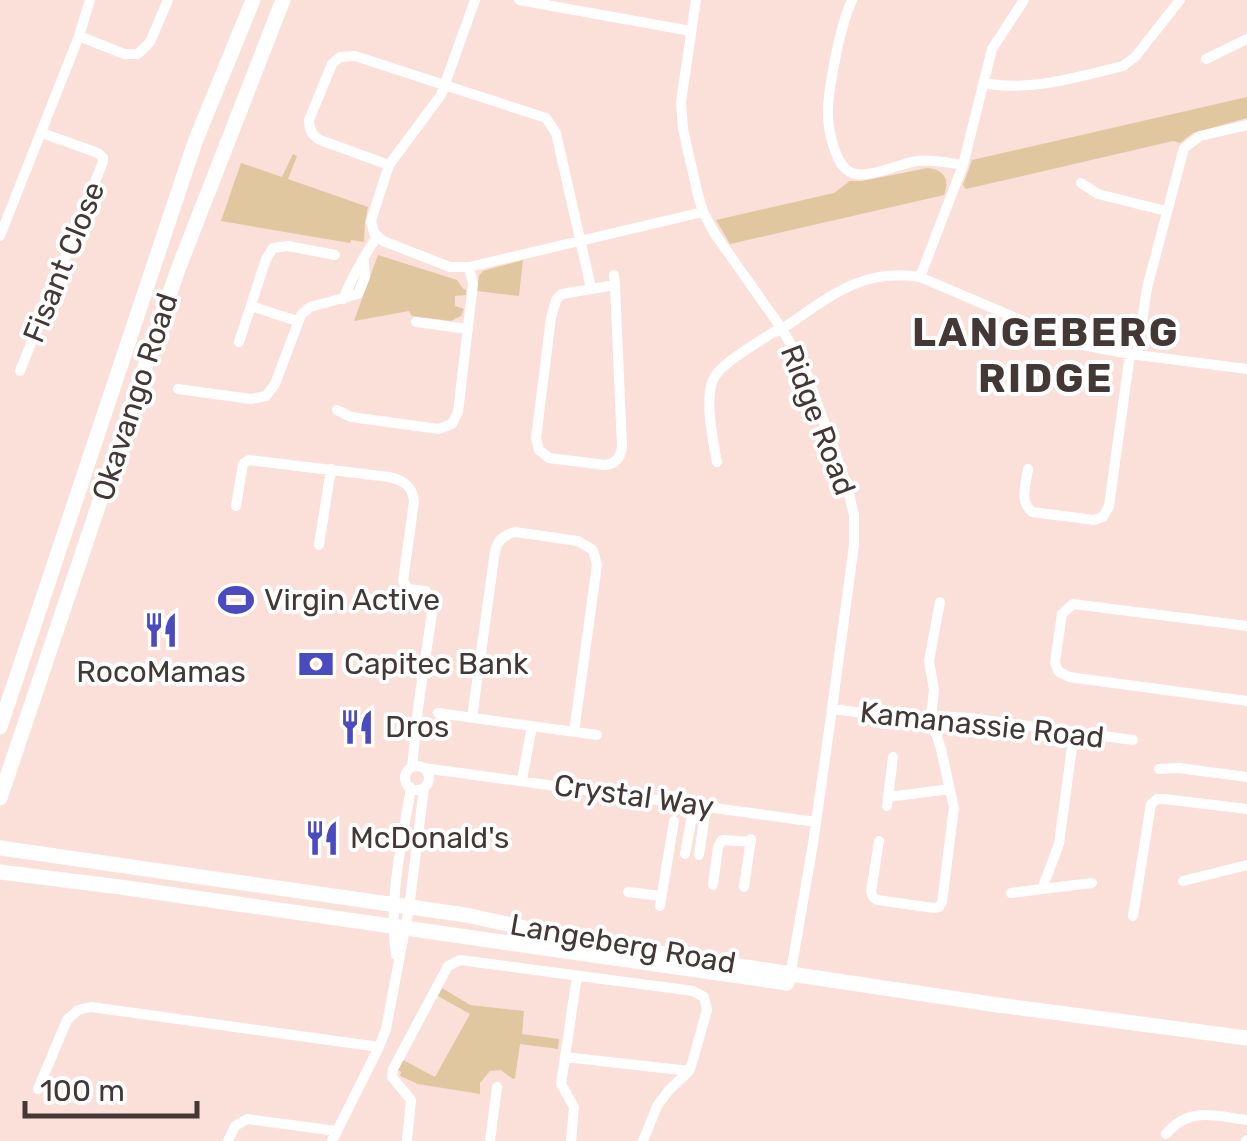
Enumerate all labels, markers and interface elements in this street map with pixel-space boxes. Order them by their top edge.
street label: Fisant Close [15,176,113,348]
street label: Okavango Road [84,289,186,505]
district label: LANGEBERG RIDGE [912,309,1180,402]
street label: Ridge Road [773,340,863,500]
sports icon: Virgin Active [217,581,255,619]
place label: Virgin Active [264,582,440,618]
restaurant icon: RocoMamas [142,611,180,649]
bank icon: Capitec Bank [297,645,335,683]
place label: Capitec Bank [344,646,529,682]
place label: RocoMamas [76,654,246,690]
street label: Kamanassie Road [858,694,1106,756]
restaurant icon: Dros [338,708,376,746]
place label: Dros [385,709,449,745]
street label: Crystal Way [552,767,716,825]
restaurant icon: McDonald's [303,819,341,857]
place label: McDonald's [350,820,509,856]
street label: Langeberg Road [507,906,739,982]
scale bar [25,1056,198,1118]
text: 100 m [40,1073,125,1109]

